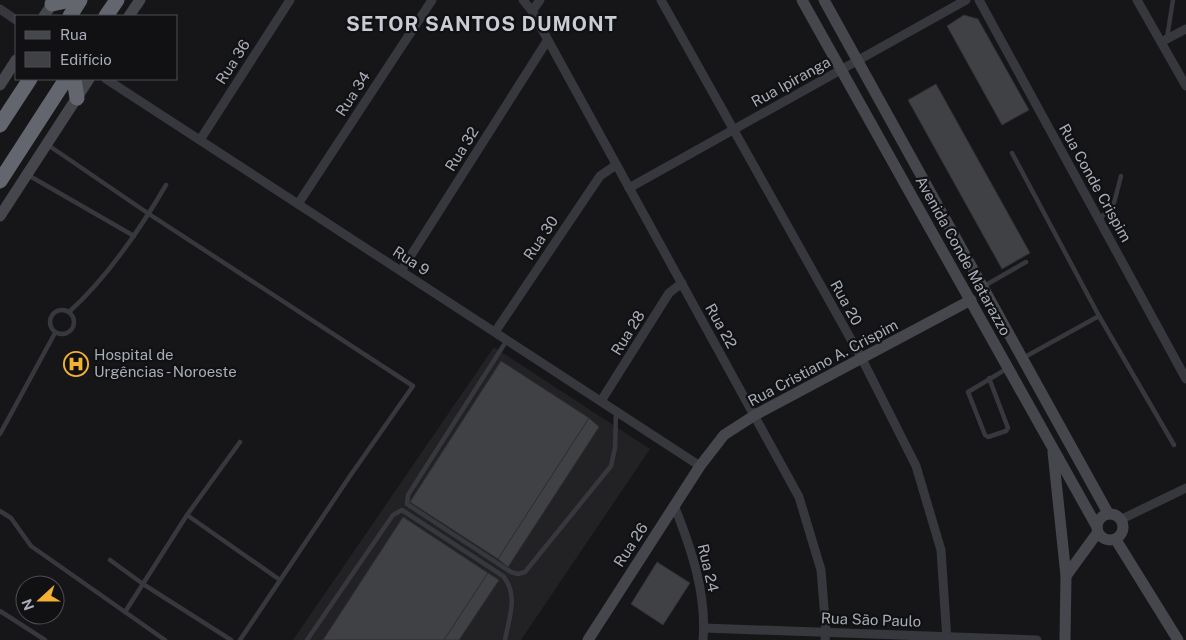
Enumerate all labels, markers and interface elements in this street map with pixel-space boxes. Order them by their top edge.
district label: SETOR SANTOS DUMONT [346,12,618,36]
legend [15,15,178,80]
text: Rua [60,26,87,43]
street label: Rua 36 [212,36,253,87]
text: Edifício [60,51,112,68]
street label: Rua Ipiranga [748,53,833,110]
street label: Rua 34 [332,68,373,119]
street label: Rua Conde Crispim [1056,121,1135,245]
street label: Rua 32 [441,123,482,174]
street label: Avenida Conde Matarazzo [912,173,1014,338]
street label: Rua 30 [520,213,561,263]
street label: Rua 9 [390,243,433,279]
street label: Rua 20 [827,277,866,328]
street label: Rua 22 [702,300,741,351]
street label: Rua 28 [607,307,648,358]
street label: Rua Cristiano A. Crispim [745,316,901,409]
place label: Hospital de Urgências - Noroeste [94,346,237,380]
hospital icon: Hospital de Urgências - Noroeste [63,351,89,377]
street label: Rua 26 [610,520,651,570]
street label: Rua 24 [695,542,722,594]
north arrow [15,575,65,625]
text: N [18,597,37,613]
street label: Rua São Paulo [821,609,921,630]

